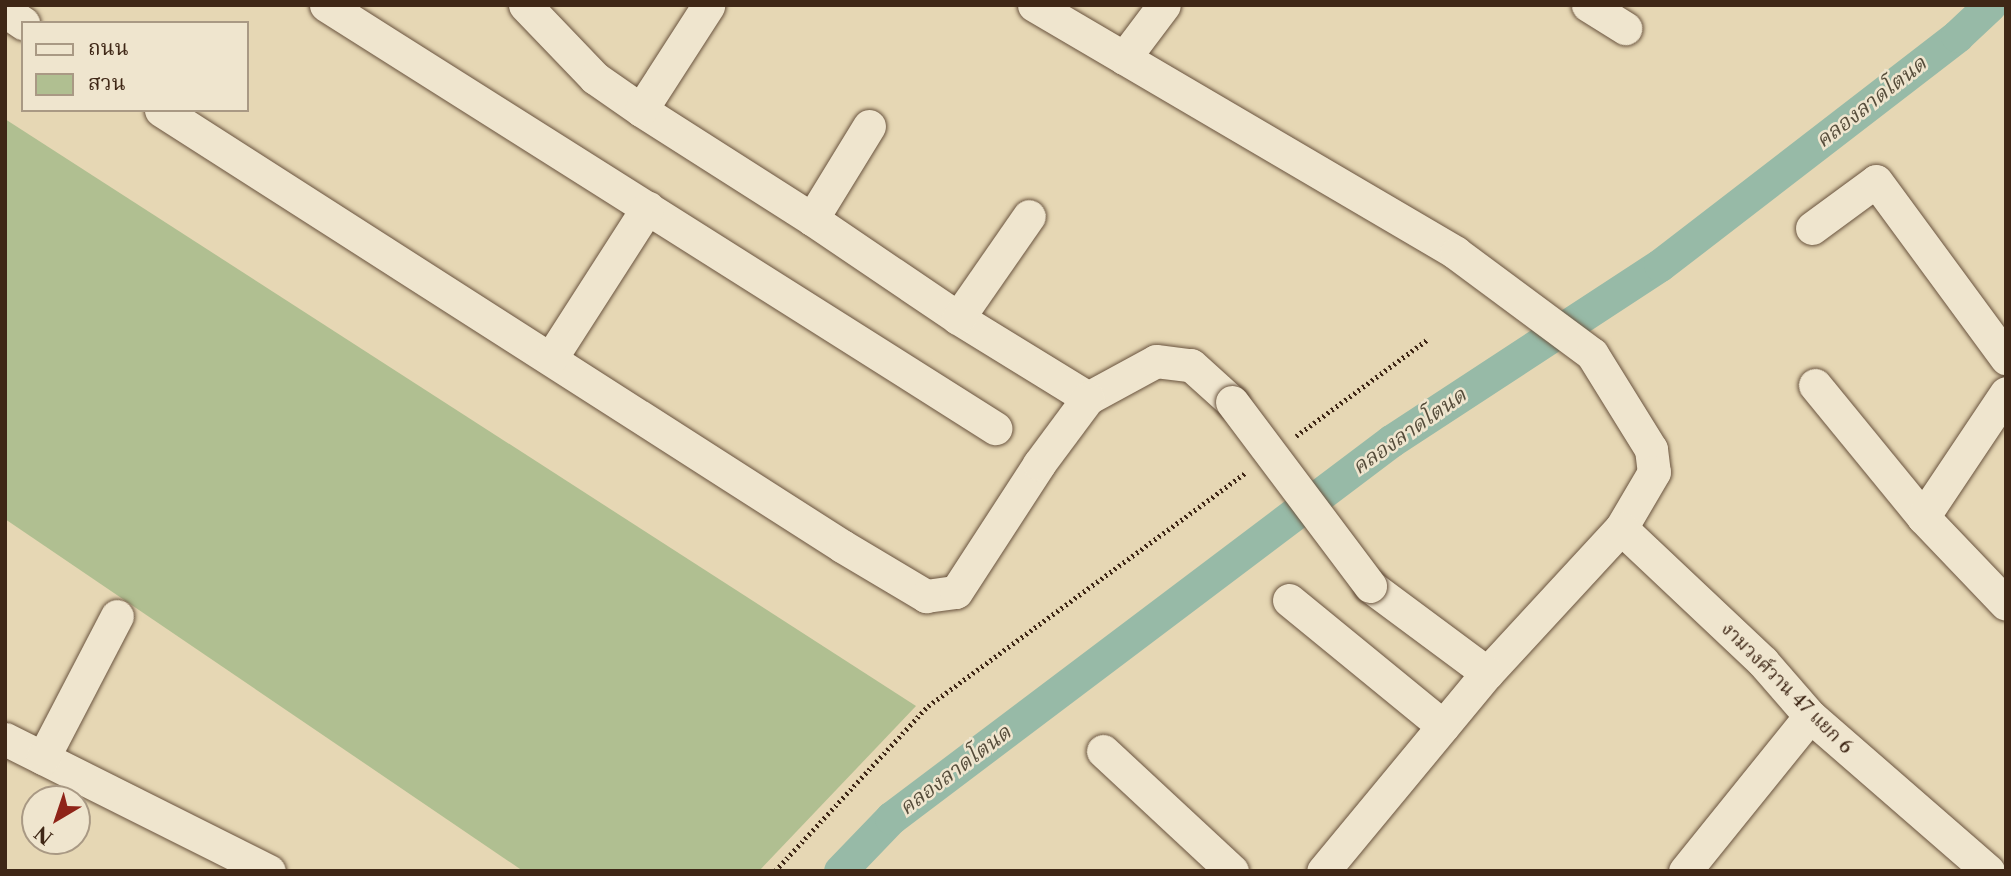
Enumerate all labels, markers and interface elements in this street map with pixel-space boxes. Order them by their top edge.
legend [21,21,248,112]
text: ถนน [88,35,129,60]
water label: คลองลาดโตนด [1811,51,1931,153]
text: สวน [88,70,126,95]
water label: คลองลาดโตนด [1347,382,1471,480]
street label: งามวงศ์วาน 47 แยก 6 [1716,617,1858,759]
water label: คลองลาดโตนด [894,720,1016,820]
north arrow [21,785,91,855]
text: N [30,821,57,849]

